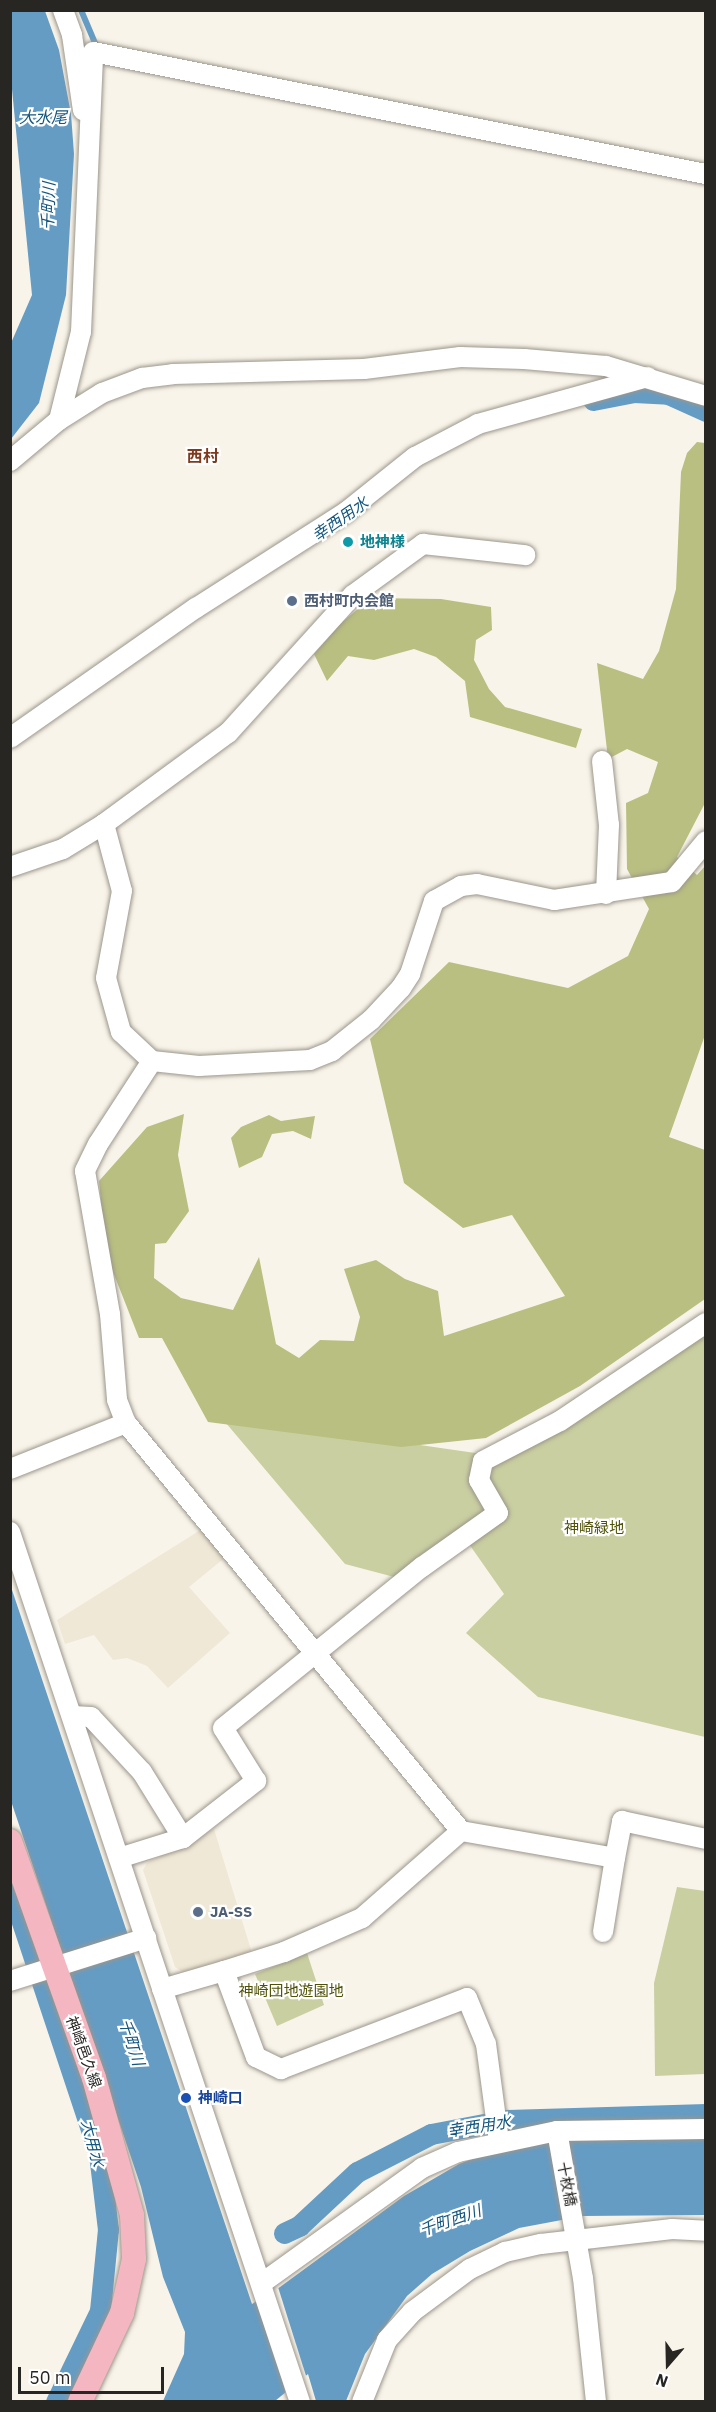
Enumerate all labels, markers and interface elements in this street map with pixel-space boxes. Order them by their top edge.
water label: 大水尾 [19,107,67,127]
water label: 千町川 [38,182,58,230]
district label: 西村 [187,446,219,466]
water label: 幸西用水 [308,493,372,545]
place label: 地神様 [360,533,405,551]
marker: 地神様 [341,535,355,549]
place label: 西村町内会館 [304,592,394,610]
marker: 西村町内会館 [285,594,299,608]
park label: 神崎緑地 [564,1519,624,1537]
place label: JA-SS [210,1903,252,1921]
marker: JA-SS [191,1905,205,1919]
park label: 神崎団地遊園地 [239,1982,343,2000]
street label: 神崎邑久線 [63,2014,105,2090]
water label: 千町川 [115,2016,149,2068]
place label: 神崎口 [198,2089,243,2107]
marker: 神崎口 [179,2091,193,2105]
water label: 幸西用水 [446,2112,512,2140]
water label: 大用水 [78,2117,108,2169]
street label: 十枚橋 [554,2160,580,2208]
water label: 千町西川 [417,2201,483,2239]
north arrow [638,2334,698,2394]
scale bar [21,2355,166,2393]
text: 50 m [29,2366,71,2389]
text: N [653,2370,671,2392]

